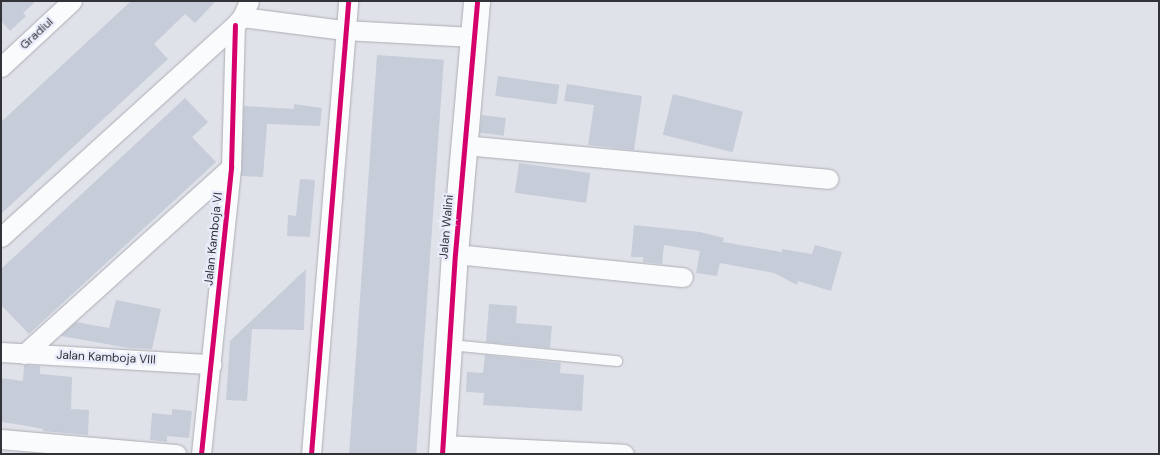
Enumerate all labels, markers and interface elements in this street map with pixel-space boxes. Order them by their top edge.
street label: Gradiul [17,15,57,53]
street label: Jalan Kamboja VI [202,192,226,286]
street label: Jalan Walini [437,194,457,260]
street label: Jalan Kamboja VIII [56,348,156,368]

